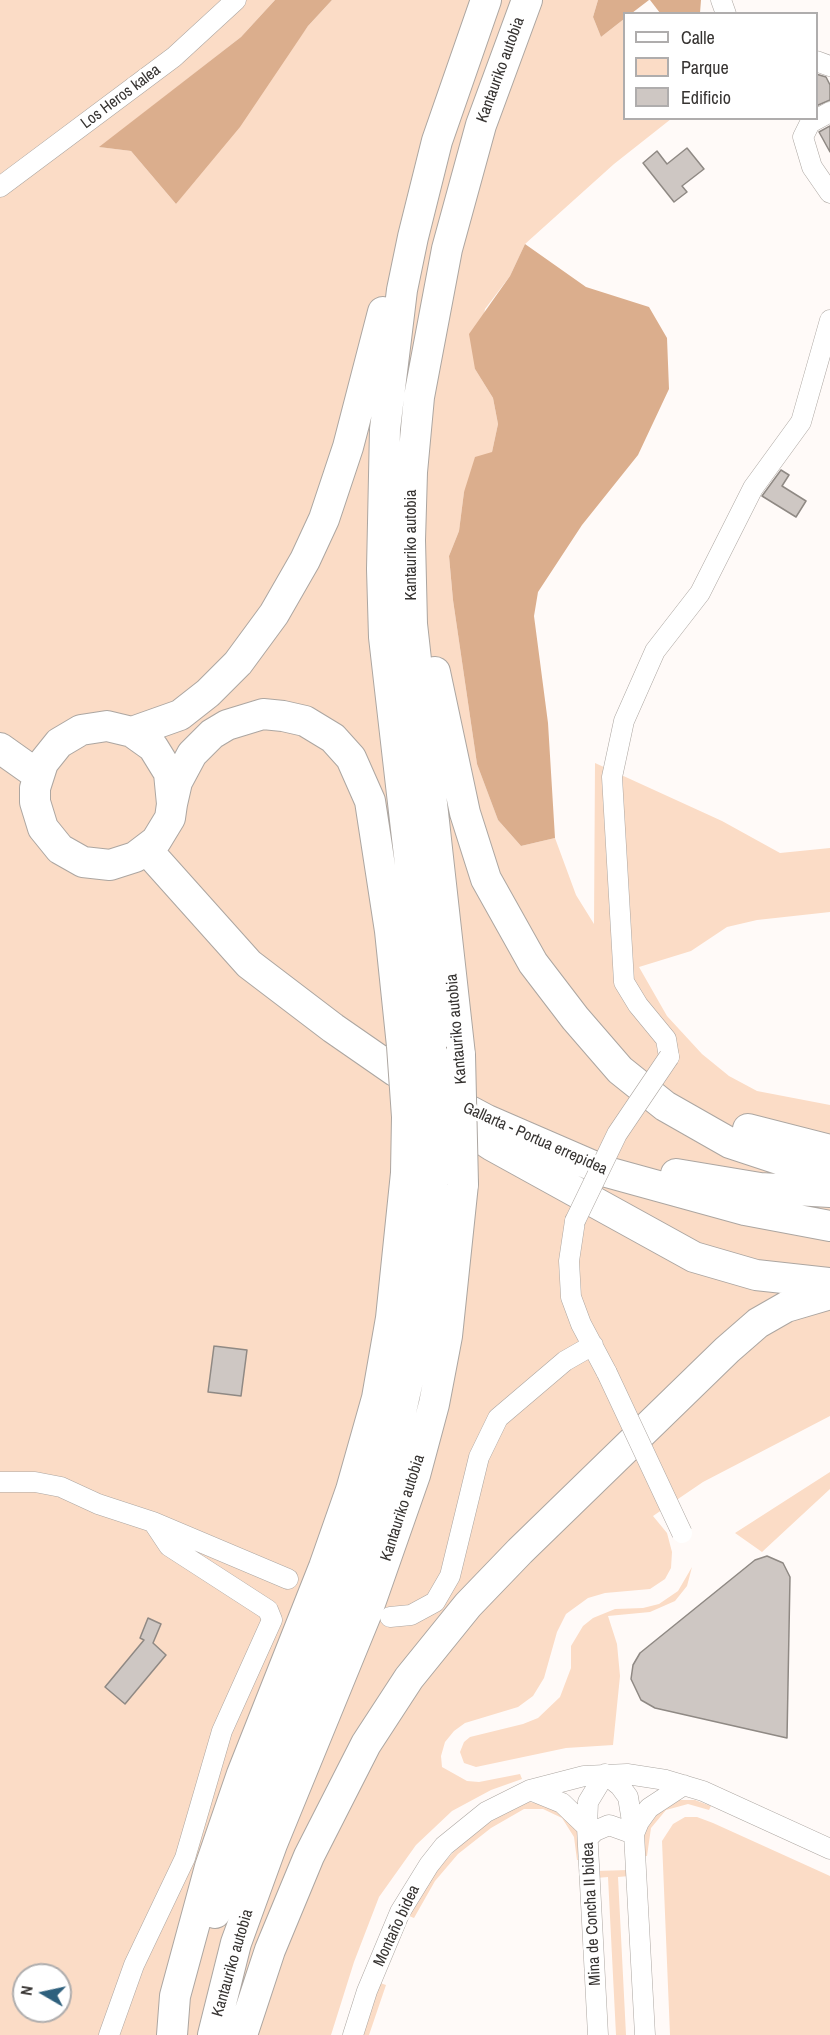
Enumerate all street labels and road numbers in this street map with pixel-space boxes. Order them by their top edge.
street label: Kantauriko autobia [473,15,529,125]
street label: Los Heros kalea [77,61,165,133]
street label: Kantauriko autobia [402,490,422,600]
street label: Kantauriko autobia [443,973,471,1085]
street label: Gallarta - Portua errepidea [460,1098,610,1180]
street label: Kantauriko autobia [377,1452,429,1564]
street label: Mina de Concha II bidea [579,1842,605,1986]
street label: Montaño bidea [370,1882,424,1970]
street label: Kantauriko autobia [208,1907,258,2019]

